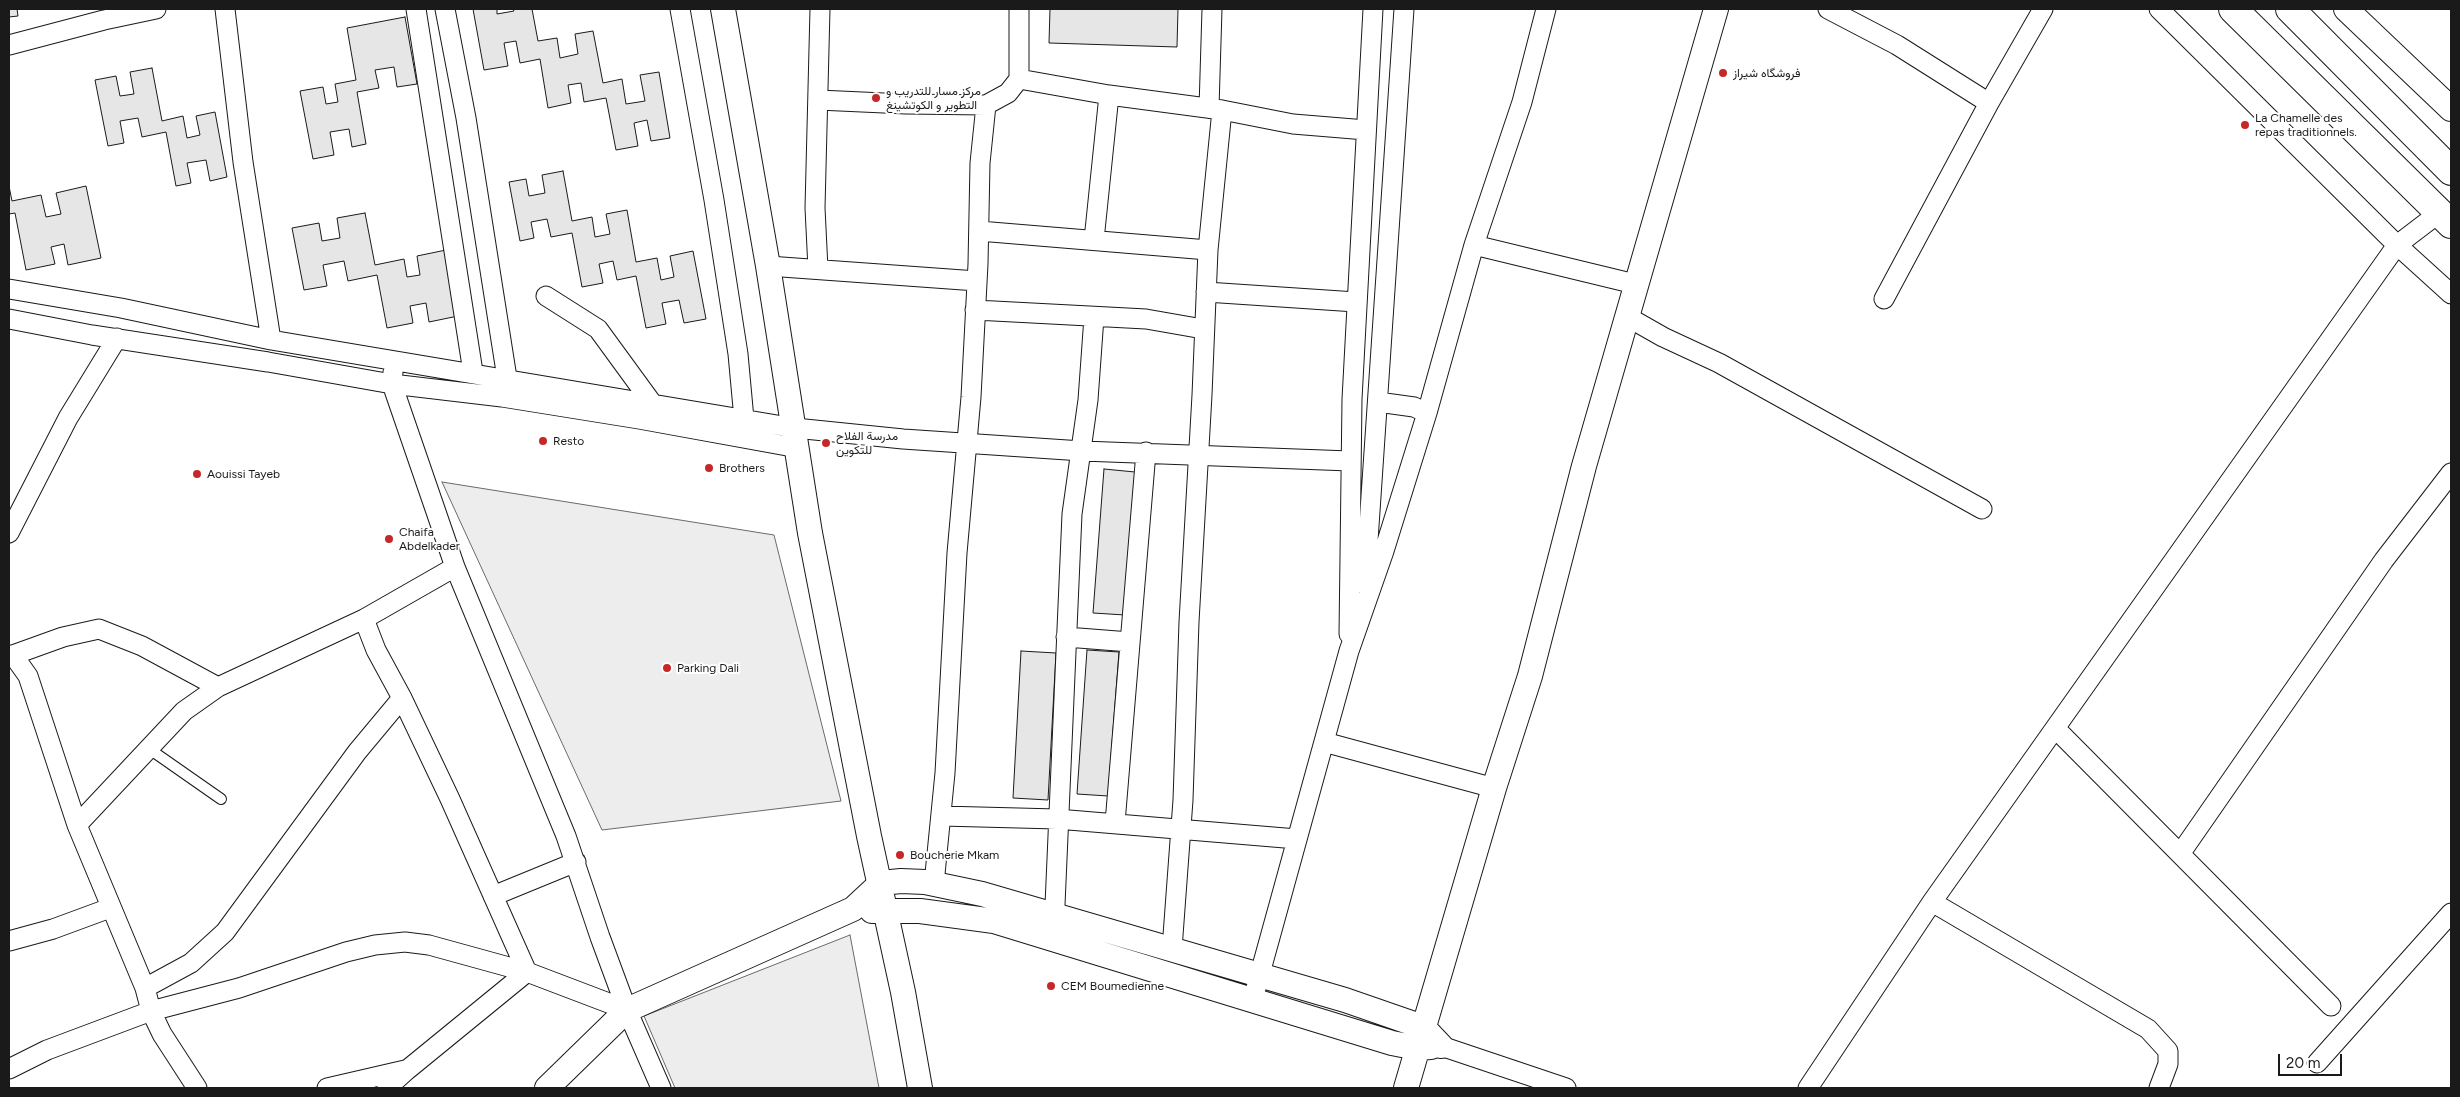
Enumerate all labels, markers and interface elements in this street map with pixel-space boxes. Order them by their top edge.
place label: فروشگاه شيراز [1733,66,1800,80]
marker: فروشگاه شيراز [1717,67,1729,79]
place label: مركز مسار للتدريب و التطوير و الكوتشينغ [886,84,981,112]
marker: مركز مسار للتدريب و التطوير و الكوتشينغ [870,92,882,104]
place label: La Chamelle des repas traditionnels. [2255,111,2357,139]
marker: La Chamelle des repas traditionnels. [2239,119,2251,131]
place label: مدرسة الفلاح للتكوين [836,429,898,457]
place label: Resto [553,434,584,448]
marker: Resto [537,435,549,447]
marker: مدرسة الفلاح للتكوين [820,437,832,449]
place label: Brothers [719,461,765,475]
marker: Brothers [703,462,715,474]
place label: Aouissi Tayeb [207,467,280,481]
marker: Aouissi Tayeb [191,468,203,480]
place label: Chaifa Abdelkader [399,525,460,553]
marker: Chaifa Abdelkader [383,533,395,545]
place label: Parking Dali [677,661,739,675]
marker: Parking Dali [661,662,673,674]
place label: Boucherie Mkam [910,848,999,862]
marker: Boucherie Mkam [894,849,906,861]
place label: CEM Boumedienne [1061,979,1164,993]
marker: CEM Boumedienne [1045,980,1057,992]
scale bar [2280,1044,2344,1076]
text: 20 m [2286,1054,2320,1072]

